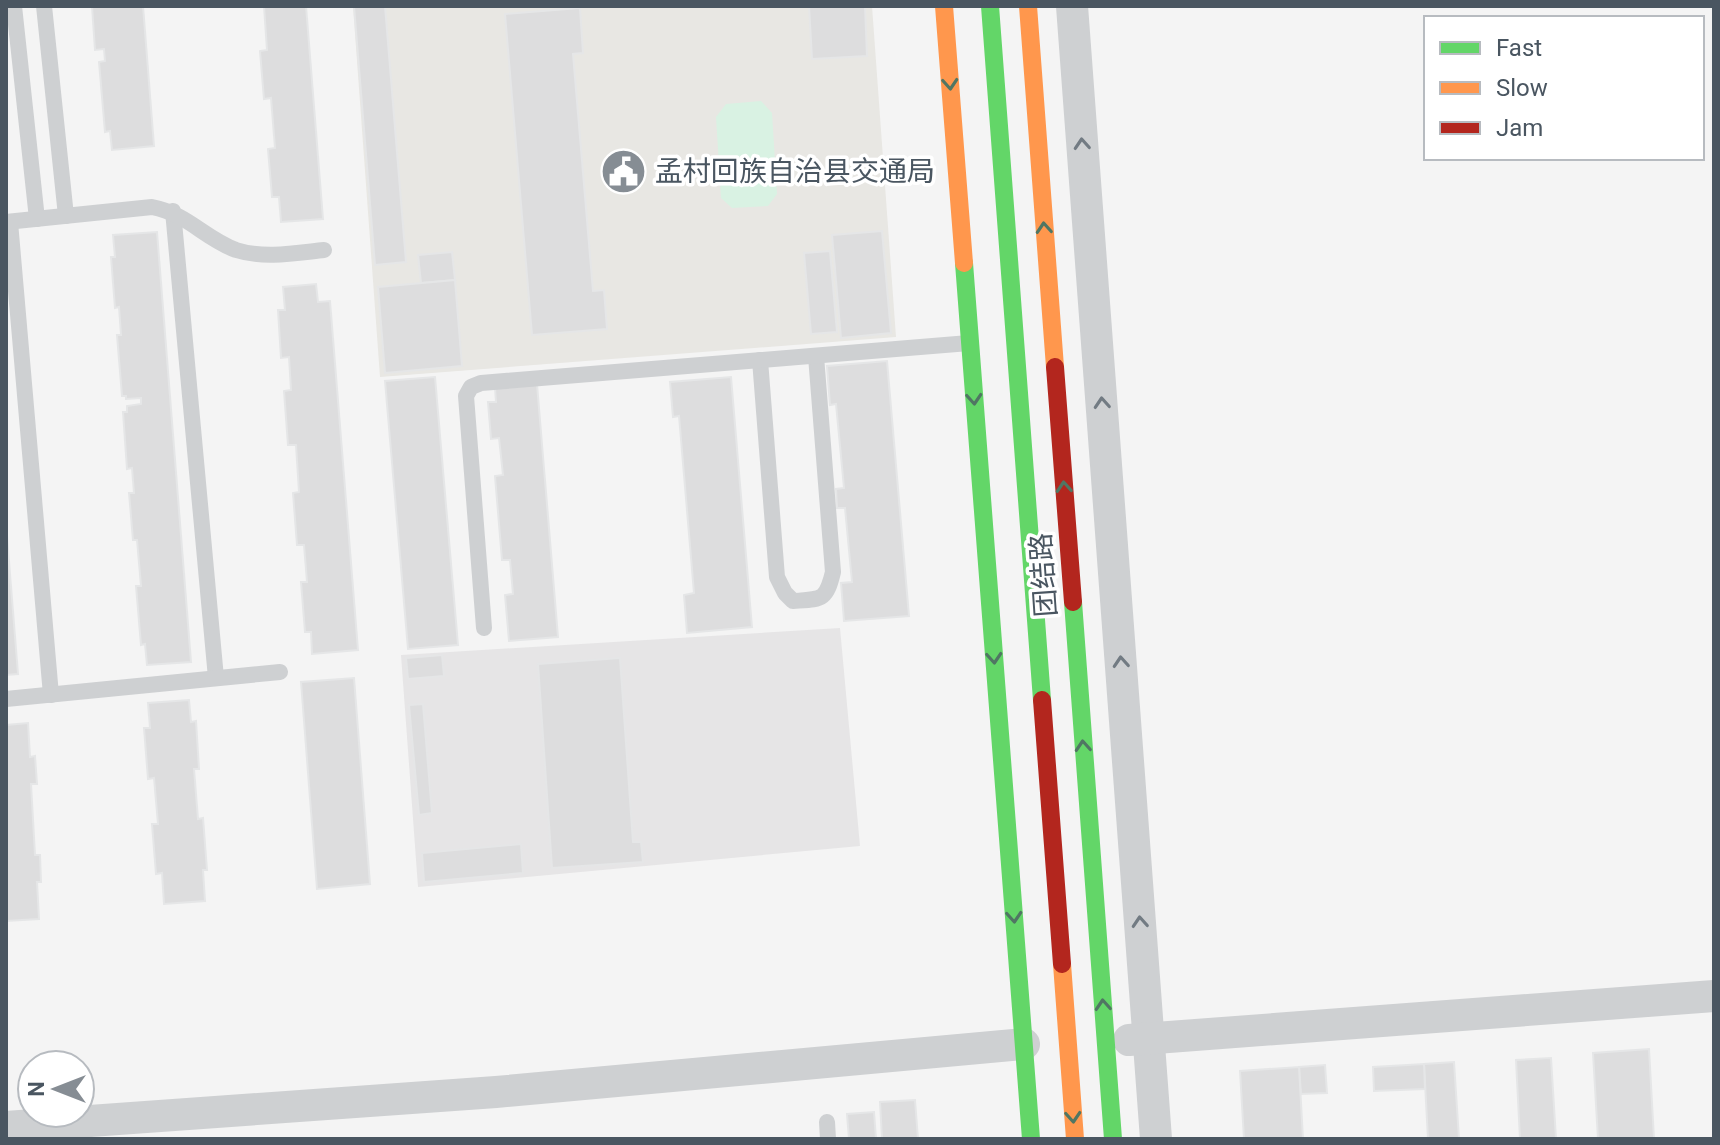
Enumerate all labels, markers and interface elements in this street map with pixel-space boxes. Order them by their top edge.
legend [1424,16,1704,160]
text: Fast [1496,34,1542,62]
text: Slow [1496,74,1548,102]
one-way arrow [941,78,958,91]
text: Jam [1496,114,1543,142]
one-way arrow [1074,137,1091,150]
public building icon: 孟村回族自治县交通局 [600,147,648,195]
place label: 孟村回族自治县交通局 [655,155,935,188]
one-way arrow [1036,221,1053,234]
one-way arrow [965,393,982,406]
one-way arrow [1094,396,1111,409]
one-way arrow [1056,480,1073,493]
street label: 团结路 [1024,532,1063,618]
one-way arrow [985,652,1002,665]
one-way arrow [1113,655,1130,668]
one-way arrow [1075,739,1092,752]
one-way arrow [1005,911,1022,924]
one-way arrow [1132,915,1149,928]
one-way arrow [1095,998,1112,1011]
north arrow [16,1049,96,1129]
text: N [24,1081,49,1097]
one-way arrow [1064,1111,1081,1124]

